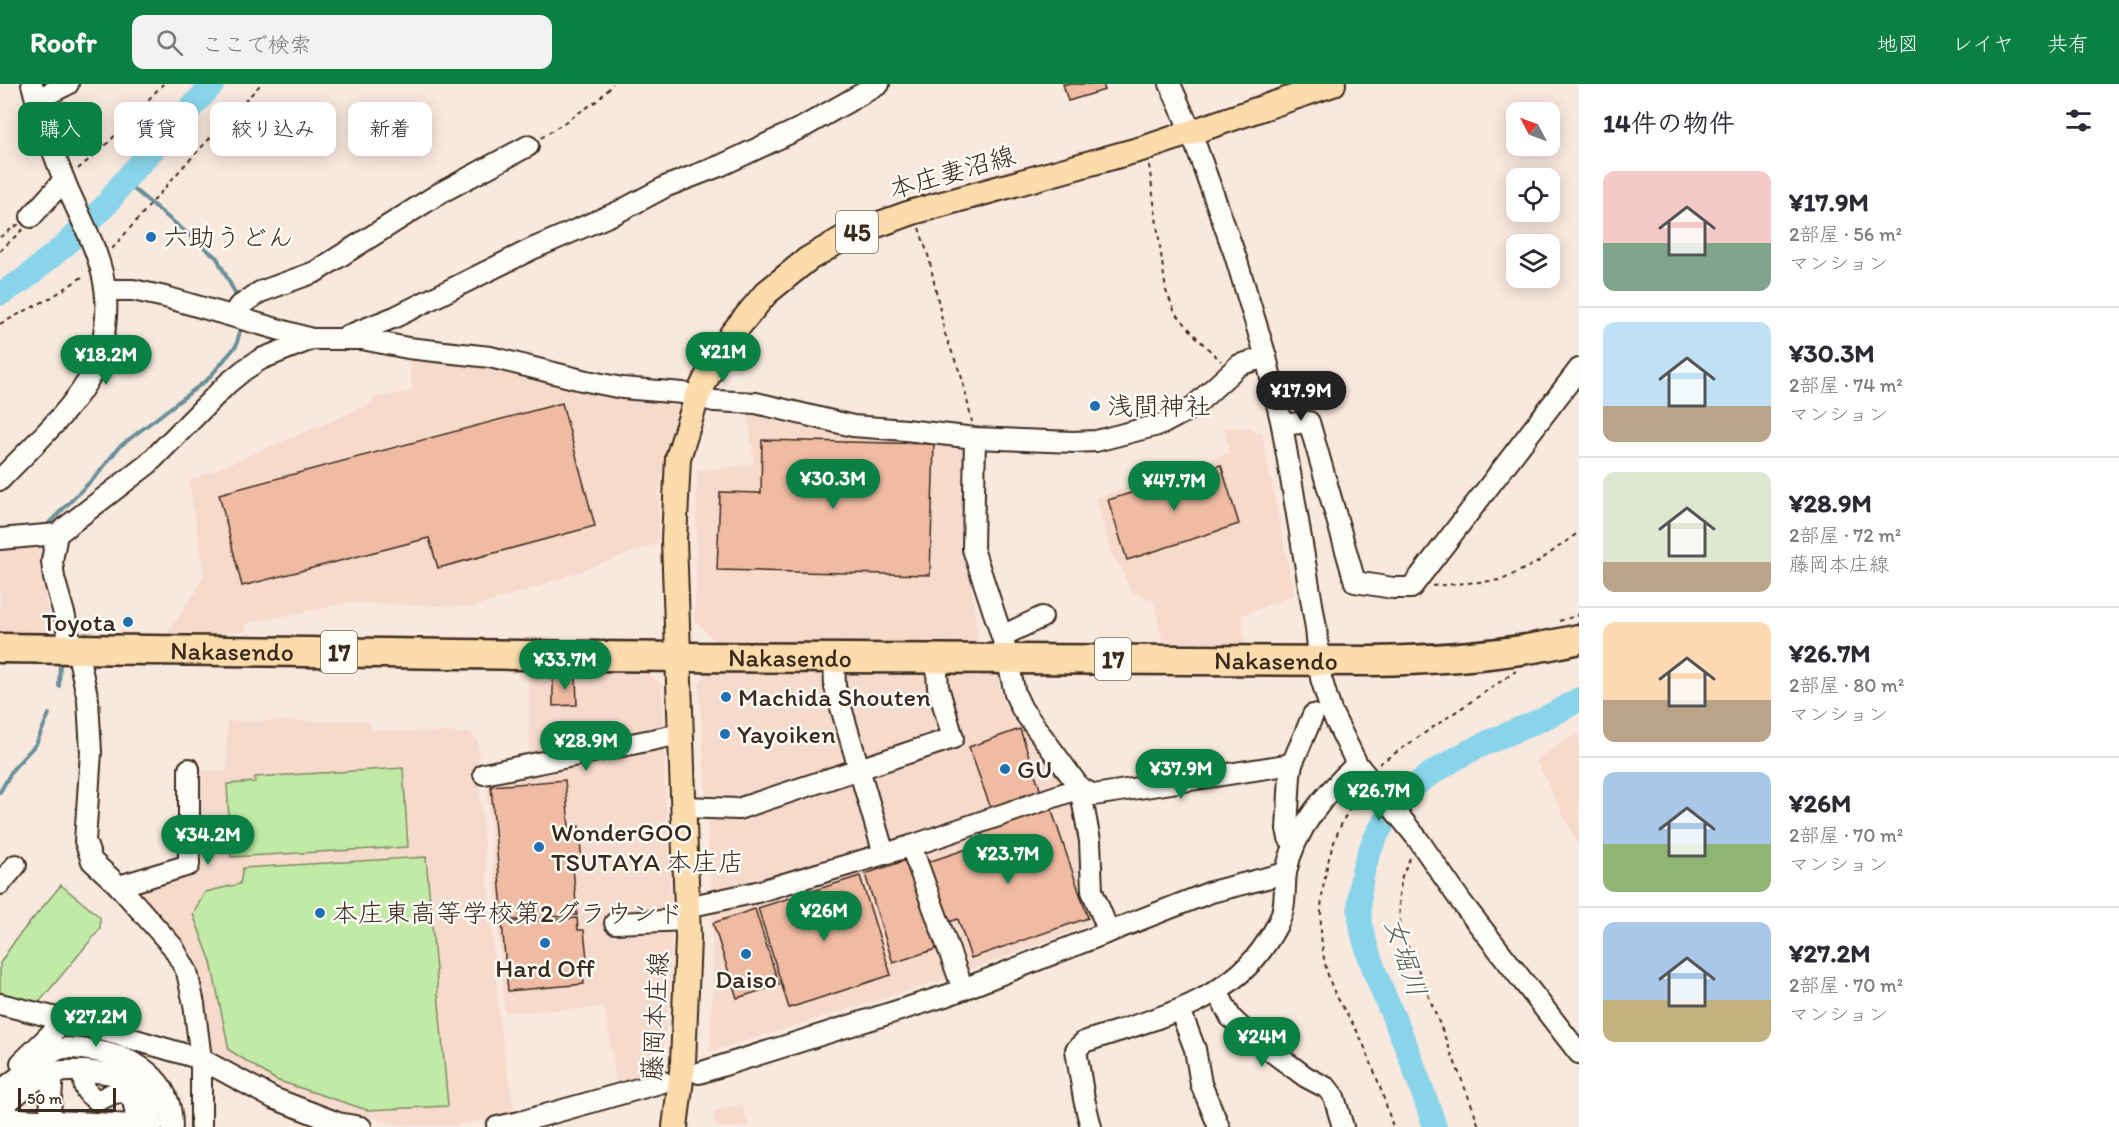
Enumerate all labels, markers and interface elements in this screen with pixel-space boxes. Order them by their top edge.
search box [132,15,552,69]
text: Roofr [30,25,96,59]
icon: search [153,26,186,59]
text: ここで検索 [201,31,312,58]
text: 地図 [1877,31,1919,56]
text: レイヤ [1952,31,2014,56]
text: 共有 [2047,31,2089,56]
chip: 購入 [18,102,102,156]
chip: 賃貸 [114,102,198,156]
chip: 絞り込み [210,102,336,156]
chip: 新着 [348,102,432,156]
north arrow [1506,102,1560,156]
map controls [1506,102,1560,288]
icon: filters [2062,104,2095,137]
text: 14件の物件 [1603,107,1735,139]
street label: 本庄妻沼線 [885,139,1019,205]
button: locate [1506,168,1560,222]
text: ¥17.9M [1789,186,1869,218]
icon: home [1651,195,1723,267]
road number: 45 [836,211,878,253]
place label: 六助うどん [163,221,294,253]
text: 2部屋 · 56 m² [1789,222,1902,246]
marker: 六助うどん [144,230,158,244]
button: layers [1506,234,1560,288]
text: マンション [1789,251,1888,275]
pin: ¥21M [687,332,759,383]
pin: ¥18.2M [57,335,155,386]
text: ¥30.3M [1789,337,1875,369]
text: ¥21M [700,339,746,363]
text: ¥18.2M [75,342,137,366]
icon: home [1651,346,1723,418]
pin: ¥17.9M [1252,371,1350,422]
text: 2部屋 · 74 m² [1789,373,1903,397]
text: ¥17.9M [1270,378,1332,402]
place label: 浅間神社 [1107,390,1211,422]
marker: 浅間神社 [1088,399,1102,413]
text: マンション [1789,402,1888,426]
pin: ¥30.3M [784,459,882,510]
pin: ¥47.7M [1125,461,1223,512]
text: ¥30.3M [800,466,866,490]
text: ¥47.7M [1142,468,1206,492]
text: ¥28.9M [1789,487,1872,519]
icon: home [1651,496,1723,568]
text: 2部屋 · 72 m² [1789,523,1901,547]
text: 藤岡本庄線 [1789,552,1889,576]
place label: Toyota [42,606,116,638]
marker: Toyota [121,615,135,629]
road number: 17 [321,631,357,673]
street label: Nakasendo [170,634,294,668]
text: ¥26.7M [1789,637,1871,669]
road number: 17 [1095,638,1131,680]
pin: ¥33.7M [516,640,614,691]
street label: Nakasendo [728,641,852,674]
street label: Nakasendo [1214,644,1338,677]
icon: home [1651,646,1723,718]
text: ¥33.7M [533,647,597,671]
text: 2部屋 · 80 m² [1789,673,1904,697]
place label: Machida Shouten [738,681,931,713]
marker: Machida Shouten [719,690,733,704]
text: マンション [1789,702,1888,726]
place label: Yayoiken [737,718,836,750]
pin: ¥28.9M [537,721,635,772]
marker: Yayoiken [718,727,732,741]
text: ¥28.9M [554,728,618,752]
pin: ¥37.9M [1132,749,1230,800]
place label: GU [1017,753,1052,785]
text: ¥37.9M [1149,756,1213,780]
marker: GU [998,762,1012,776]
pin: ¥26.7M [1330,771,1428,822]
text: ¥26.7M [1348,778,1410,802]
text: ¥26M [1789,787,1851,819]
icon: home [1651,796,1723,868]
pin: ¥34.2M [159,815,257,866]
place label: WonderGOO TSUTAYA 本庄店 [551,816,744,878]
text: ¥34.2M [175,822,241,846]
text: 2部屋 · 70 m² [1789,823,1903,847]
pin: ¥23.7M [959,834,1057,885]
marker: WonderGOO TSUTAYA 本庄店 [532,840,546,854]
text: ¥23.7M [976,841,1040,865]
text: マンション [1789,852,1888,876]
pin: ¥26M [788,891,860,942]
place label: 本庄東高等学校第2グラウンド [332,897,684,929]
text: ¥26M [800,898,848,922]
marker: 本庄東高等学校第2グラウンド [313,906,327,920]
water label: 女堀川 [1378,913,1434,1001]
marker: Hard Off [538,936,552,950]
text: ¥27.2M [1789,937,1871,969]
icon: home [1651,946,1723,1018]
marker: Daiso [739,947,753,961]
street label: 藤岡本庄線 [636,950,674,1082]
place label: Hard Off [495,952,595,984]
place label: Daiso [715,963,777,995]
text: 2部屋 · 70 m² [1789,973,1903,997]
pin: ¥27.2M [47,997,145,1048]
text: マンション [1789,1002,1888,1026]
text: ¥27.2M [65,1004,127,1028]
pin: ¥24M [1226,1017,1298,1068]
text: ¥24M [1237,1024,1287,1048]
scale bar [18,1085,116,1112]
text: 50 m [27,1089,62,1108]

